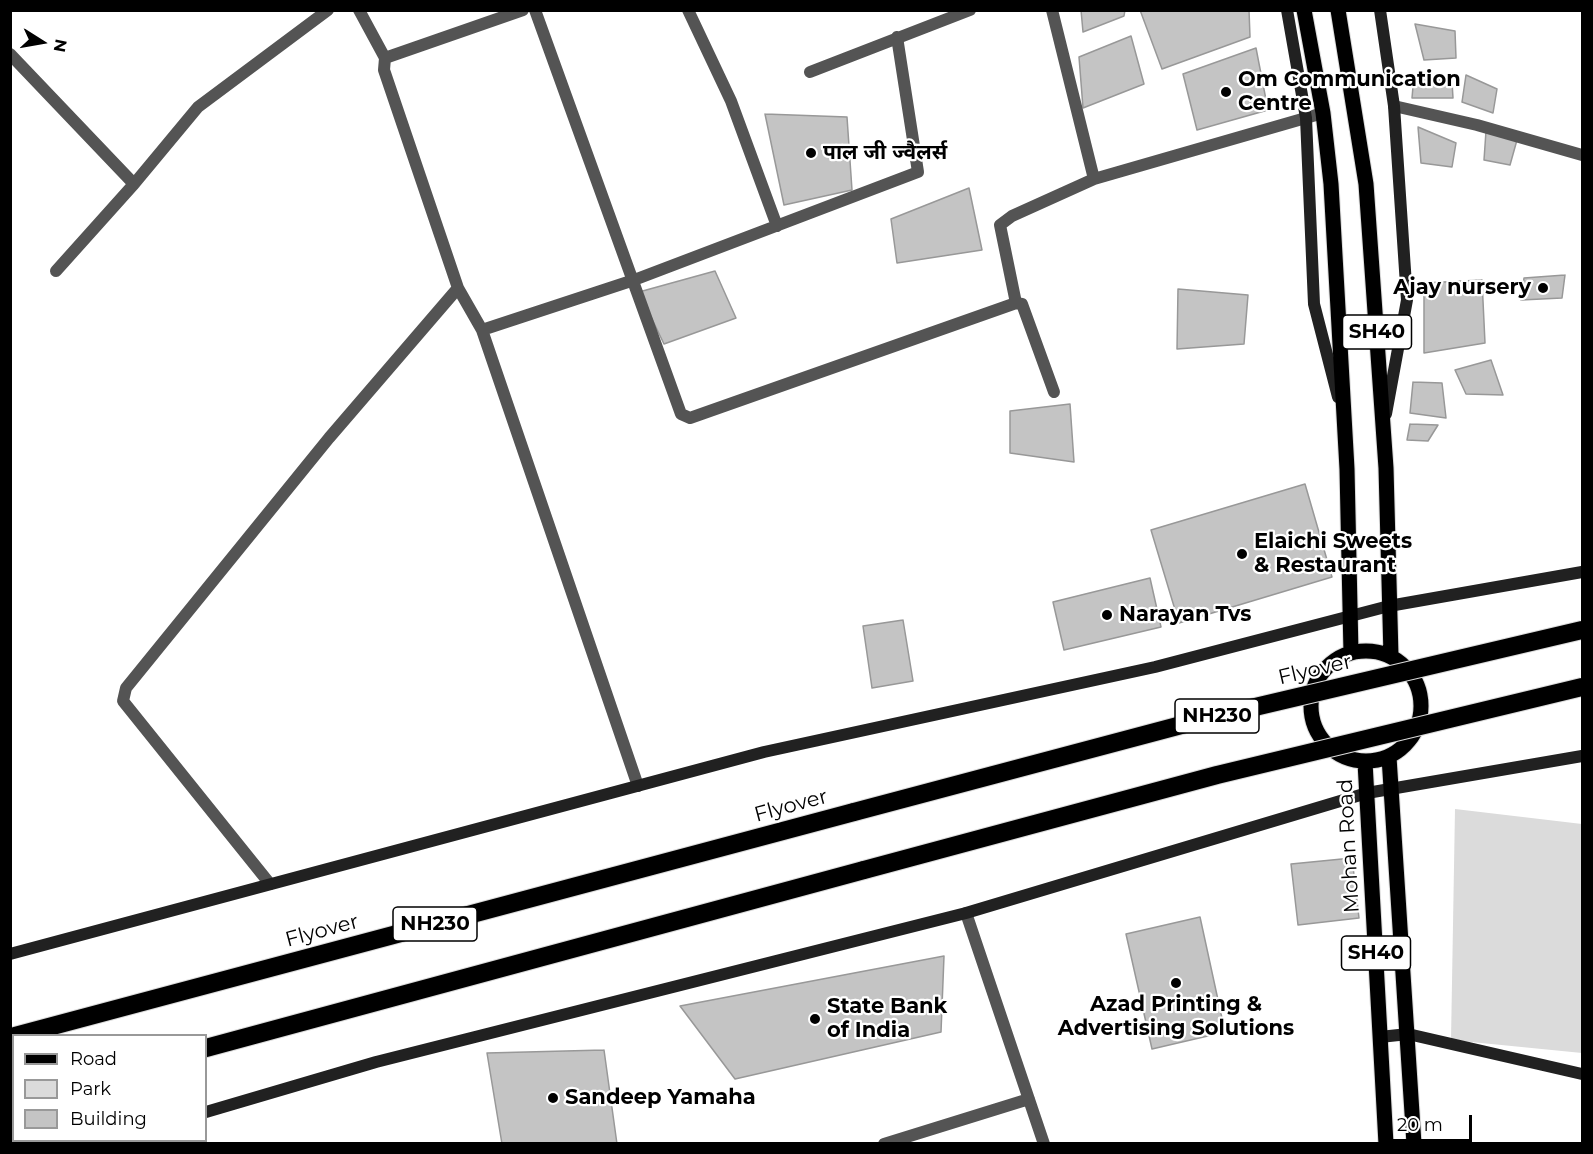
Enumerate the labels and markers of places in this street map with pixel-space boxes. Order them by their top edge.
place label: Om Communication Centre [1238,67,1461,117]
marker: Om Communication Centre [1219,85,1233,99]
place label: पाल जी ज्वैलर्स [823,140,947,166]
marker: पाल जी ज्वैलर्स [804,146,818,160]
place label: Ajay nursery [1393,275,1531,301]
marker: Ajay nursery [1536,281,1550,295]
place label: Elaichi Sweets & Restaurant [1254,529,1412,579]
marker: Elaichi Sweets & Restaurant [1235,547,1249,561]
place label: Narayan Tvs [1119,602,1251,628]
marker: Narayan Tvs [1100,608,1114,622]
marker: Azad Printing & Advertising Solutions [1169,976,1183,990]
place label: Azad Printing & Advertising Solutions [1058,992,1294,1042]
place label: State Bank of India [827,994,947,1044]
marker: State Bank of India [808,1012,822,1026]
place label: Sandeep Yamaha [565,1085,756,1111]
marker: Sandeep Yamaha [546,1091,560,1105]

